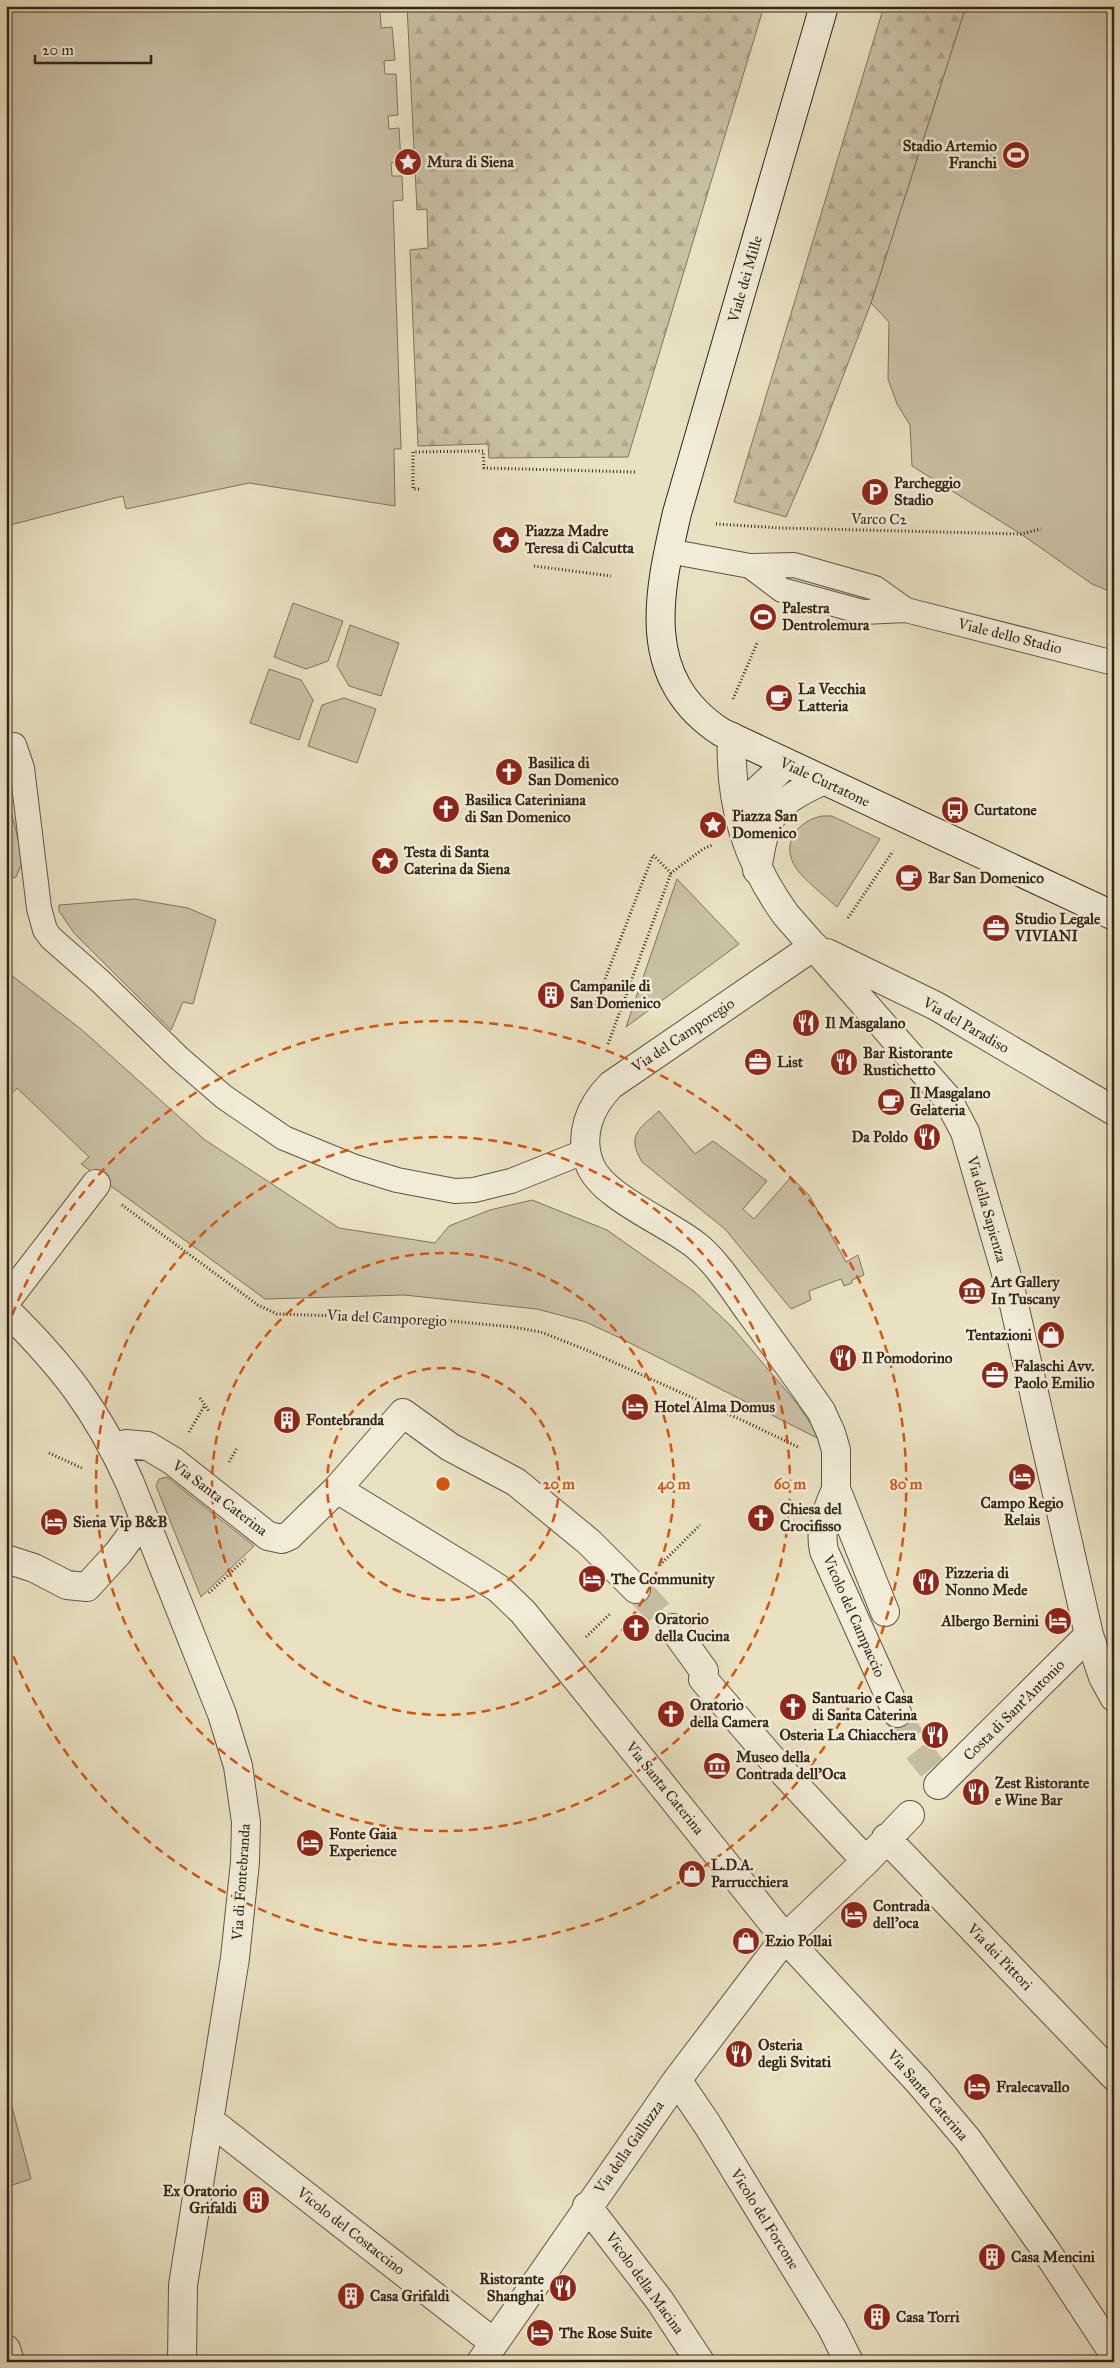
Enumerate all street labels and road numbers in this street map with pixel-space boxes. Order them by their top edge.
street label: Viale dei Mille [724,234,766,325]
street label: Varco C2 [850,509,908,528]
street label: Viale dello Stadio [955,614,1064,658]
street label: Viale Curtatone [776,753,873,811]
street label: Via del Paradiso [919,993,1013,1057]
street label: Via del Camporegio [627,994,738,1077]
street label: Via della Sapienza [963,1153,1011,1265]
street label: Via del Camporegio [326,1306,448,1330]
street label: Via Santa Caterina [168,1456,272,1540]
street label: Vicolo del Campaccio [819,1551,889,1680]
street label: Costa di Sant'Antonio [960,1655,1069,1764]
street label: Via Santa Caterina [621,1737,708,1839]
street label: Via di Fontebranda [228,1822,254,1942]
street label: Via dei Pittori [963,1919,1036,1994]
street label: Via Santa Caterina [883,2045,973,2145]
street label: Via della Galluzza [590,2097,668,2198]
street label: Vicolo del Forcone [726,2164,803,2273]
street label: Vicolo del Costaccino [293,2183,409,2279]
street label: Vicolo della Macina [601,2228,688,2338]

